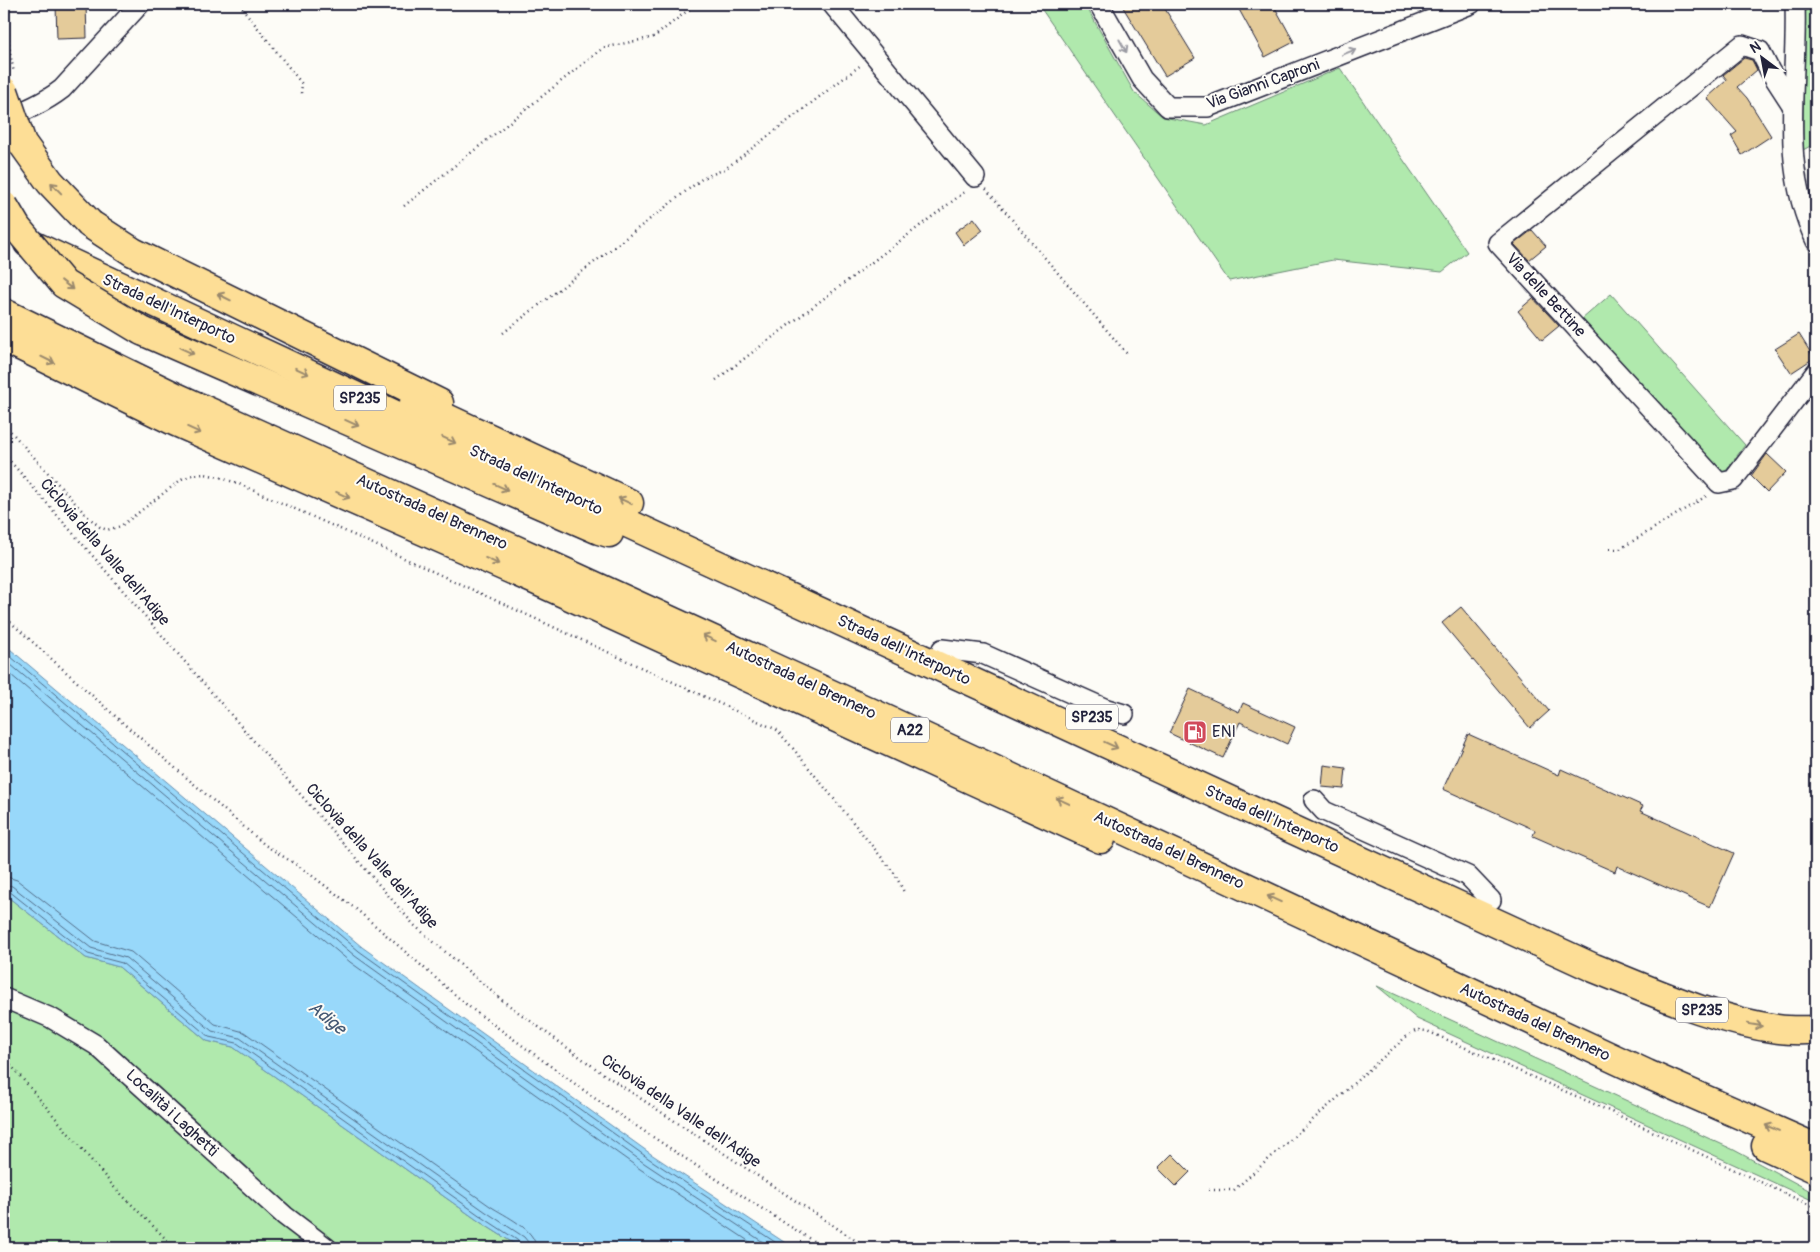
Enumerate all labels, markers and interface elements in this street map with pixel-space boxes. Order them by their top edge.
north arrow [1738,32,1788,82]
text: N [1747,38,1764,57]
one-way arrow [1118,39,1128,54]
one-way arrow [1341,47,1356,56]
street label: Via Gianni Caproni [1204,54,1322,114]
one-way arrow [51,183,63,195]
street label: Via delle Bettine [1502,249,1590,341]
street label: Strada dell'Interporto [99,269,239,349]
one-way arrow [60,280,74,290]
one-way arrow [217,292,232,301]
one-way arrow [179,346,194,356]
one-way arrow [40,356,55,365]
one-way arrow [294,367,309,377]
road number: SP235 [334,386,386,410]
one-way arrow [344,418,359,428]
one-way arrow [186,425,201,435]
one-way arrow [441,436,456,445]
street label: Strada dell'Interporto [466,440,606,520]
street label: Autostrada del Brennero [353,470,511,555]
street label: Ciclovia della Valle dell'Adige [36,474,174,630]
one-way arrow [493,483,508,493]
one-way arrow [335,491,350,501]
one-way arrow [617,496,632,506]
one-way arrow [484,556,499,566]
street label: Strada dell'Interporto [834,610,974,690]
one-way arrow [702,633,717,642]
street label: Autostrada del Brennero [723,636,880,724]
road number: SP235 [1066,704,1118,730]
road number: A22 [891,718,929,742]
fuel station icon: ENI [1182,719,1208,745]
place label: ENI [1212,722,1236,742]
one-way arrow [1103,741,1118,751]
street label: Ciclovia della Valle dell'Adige [302,779,443,933]
street label: Strada dell'Interporto [1202,780,1343,858]
one-way arrow [1056,796,1071,806]
street label: Autostrada del Brennero [1091,806,1248,894]
one-way arrow [1267,894,1282,903]
street label: Autostrada del Brennero [1457,978,1614,1066]
water label: Adige [304,996,352,1041]
road number: SP235 [1676,998,1728,1022]
one-way arrow [1747,1021,1763,1030]
street label: Ciclovia della Valle dell'Adige [597,1050,765,1172]
street label: Località i Laghetti [122,1065,223,1161]
one-way arrow [1765,1123,1780,1133]

